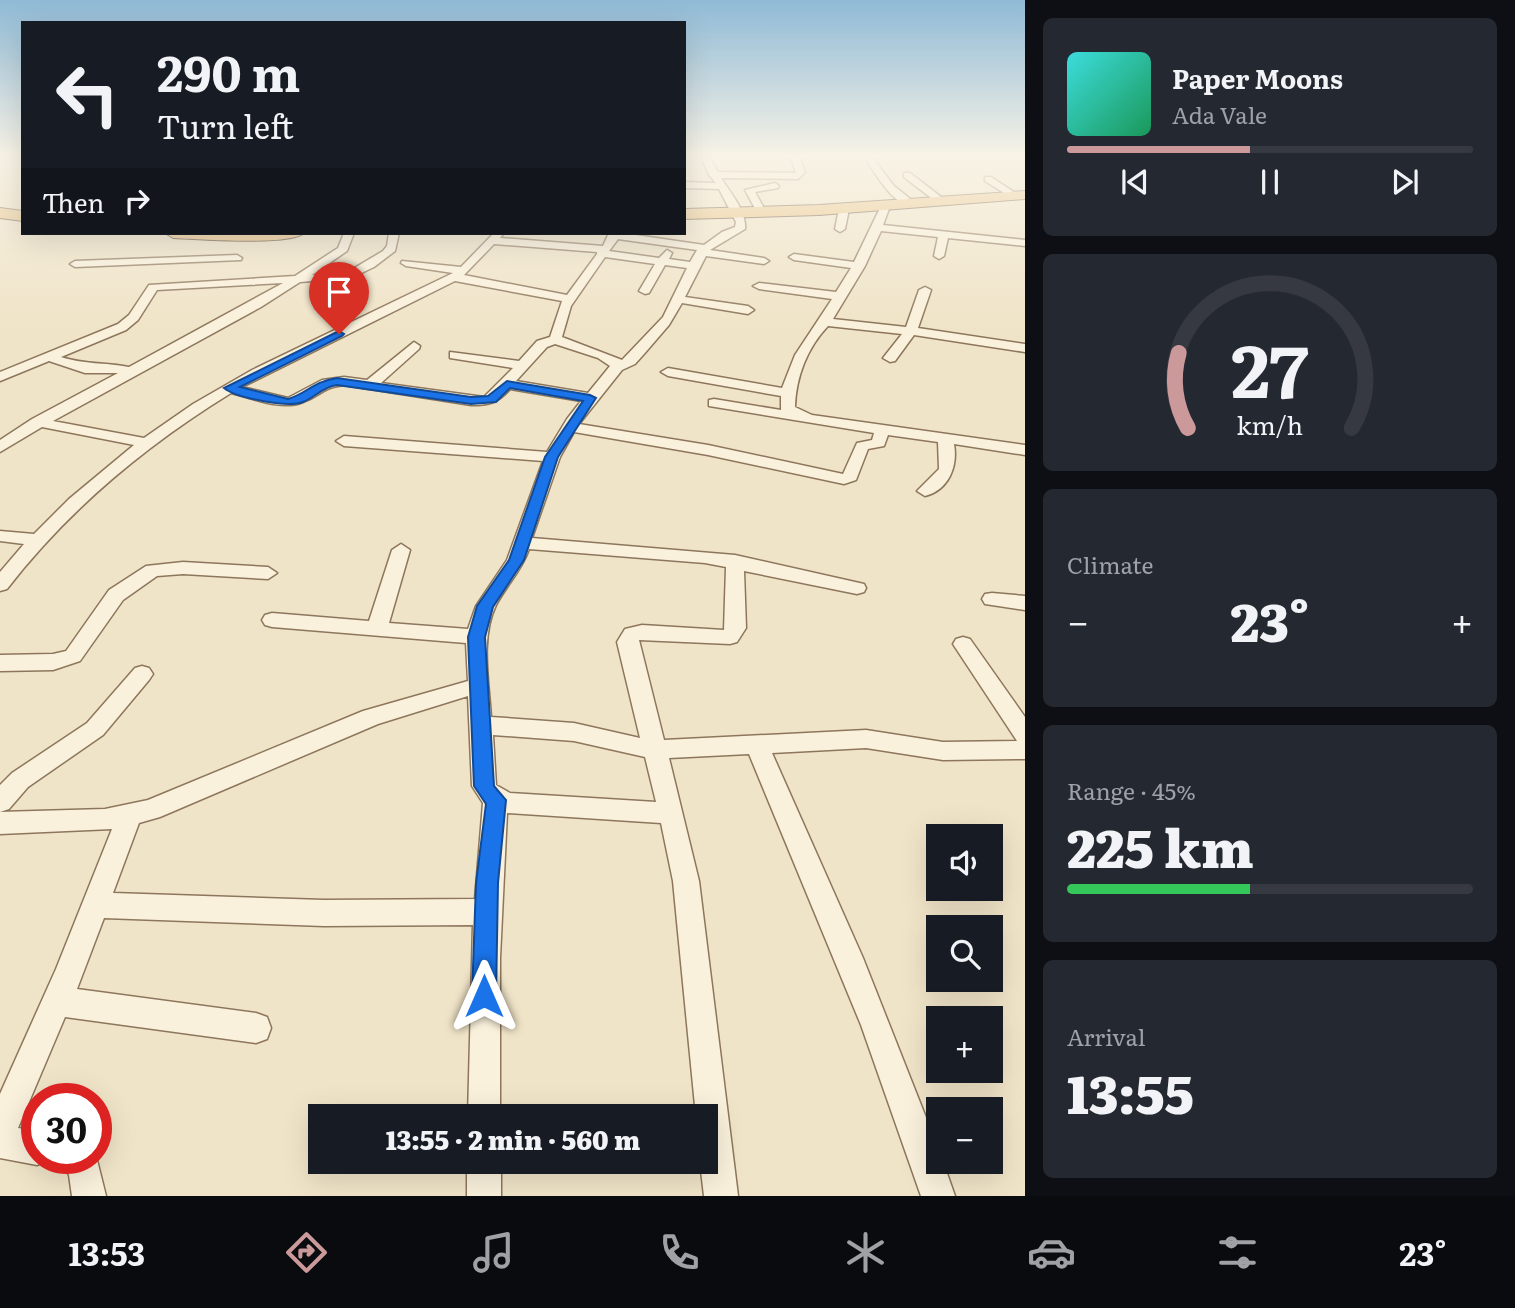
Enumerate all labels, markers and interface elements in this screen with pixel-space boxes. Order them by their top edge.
text: 290 m [157,34,300,107]
icon: left [42,49,133,140]
text: Paper Moons [1172,58,1343,97]
text: Ada Vale [1172,97,1267,131]
text: Turn left [157,101,294,149]
icon: previous [1116,163,1154,201]
icon: pause [1251,163,1289,201]
icon: next [1386,163,1424,201]
text: Then [42,182,104,221]
icon: right [118,182,156,220]
pin [309,262,369,334]
icon: arrive [320,273,358,311]
text: 27 [1231,313,1309,421]
text: km/h [1237,406,1303,443]
text: Climate [1067,547,1153,581]
text: 23° [1231,581,1310,658]
text: − [1067,591,1089,648]
text: + [1451,591,1473,648]
text: Range · 45% [1067,773,1196,807]
text: 225 km [1067,807,1254,884]
map controls [926,824,1003,1174]
button: sound [926,824,1003,901]
button: search [926,915,1003,992]
position arrow [447,959,521,1033]
button: + [926,1006,1003,1083]
text: Arrival [1067,1019,1146,1053]
text: 13:55 [1067,1053,1194,1130]
speed limit sign: 30 [21,1083,112,1174]
button: − [926,1097,1003,1174]
text: 13:55 · 2 min · 560 m [386,1119,640,1158]
text: 13:53 [69,1228,145,1276]
icon: directions [282,1228,331,1277]
icon: music [469,1228,518,1277]
icon: phone [655,1228,704,1277]
icon: climate [841,1228,890,1277]
icon: car [1027,1228,1076,1277]
icon: filters [1213,1228,1262,1277]
text: 23° [1399,1228,1446,1276]

